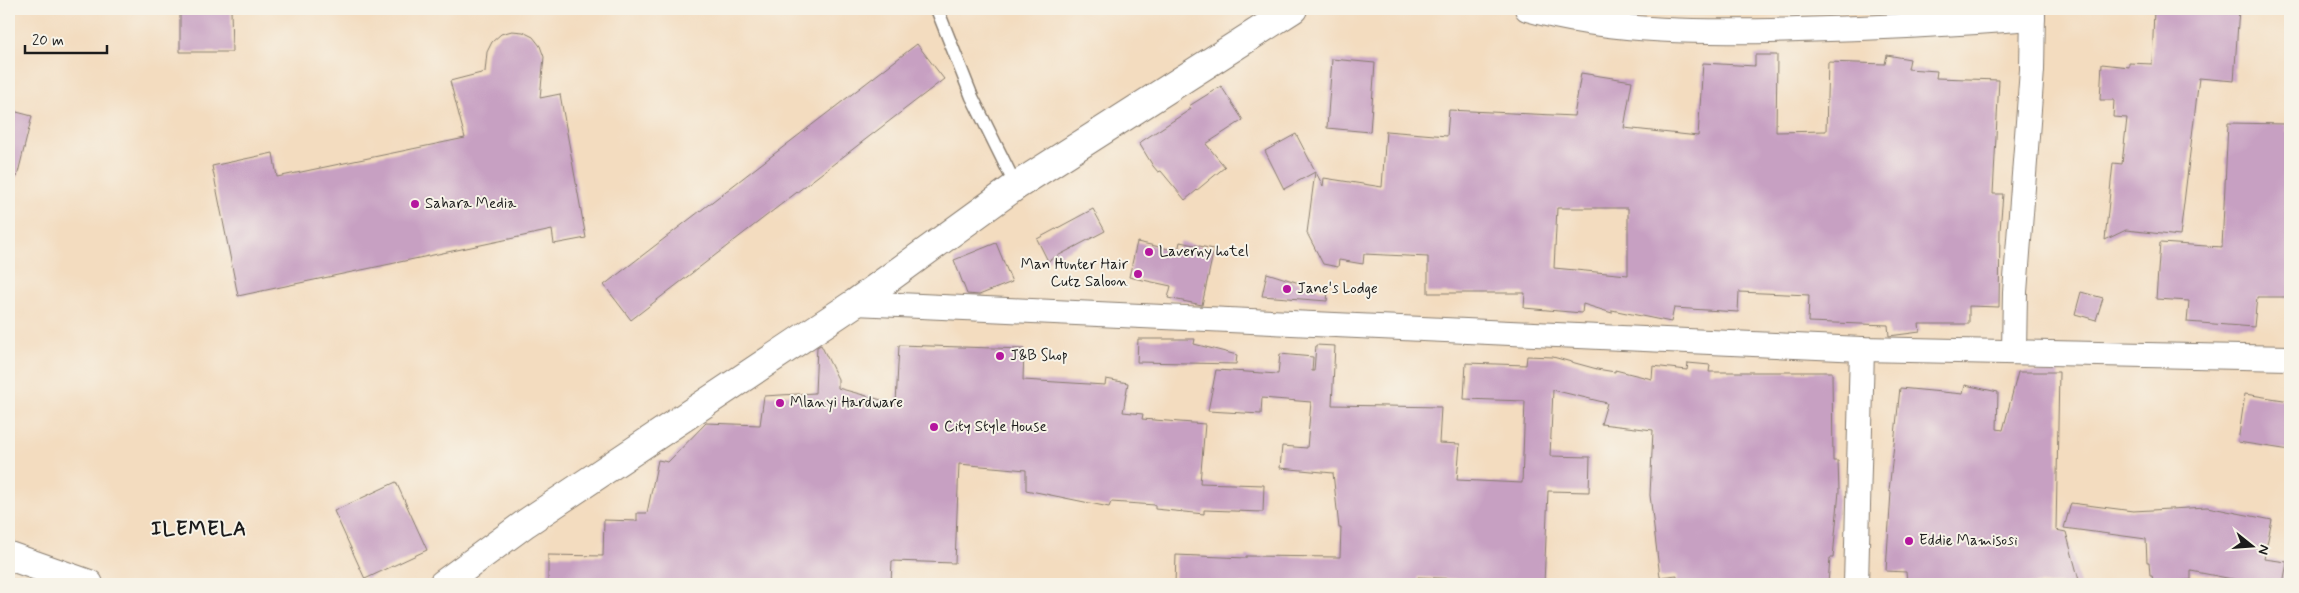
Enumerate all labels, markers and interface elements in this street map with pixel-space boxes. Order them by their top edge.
scale bar [25,22,108,54]
text: 20 m [32,31,64,51]
place label: Sahara Media [425,194,517,214]
marker: Sahara Media [409,198,421,210]
place label: Laverny hotel [1159,242,1249,262]
marker: Laverny hotel [1143,246,1155,258]
place label: Man Hunter Hair Cutz Saloon [1021,255,1129,292]
marker: Man Hunter Hair Cutz Saloon [1132,268,1144,280]
place label: Jane's Lodge [1297,279,1378,299]
marker: Jane's Lodge [1281,283,1293,295]
place label: J&B Shop [1010,346,1068,366]
marker: J&B Shop [994,350,1006,362]
place label: Mlanyi Hardware [790,393,903,413]
marker: Mlanyi Hardware [774,397,786,409]
place label: City Style House [944,417,1047,437]
marker: City Style House [928,421,940,433]
district label: ILEMELA [151,516,247,543]
north arrow [2226,520,2276,570]
place label: Eddie Mamisosi [1919,531,2018,551]
marker: Eddie Mamisosi [1903,535,1915,547]
text: N [2254,542,2273,557]

